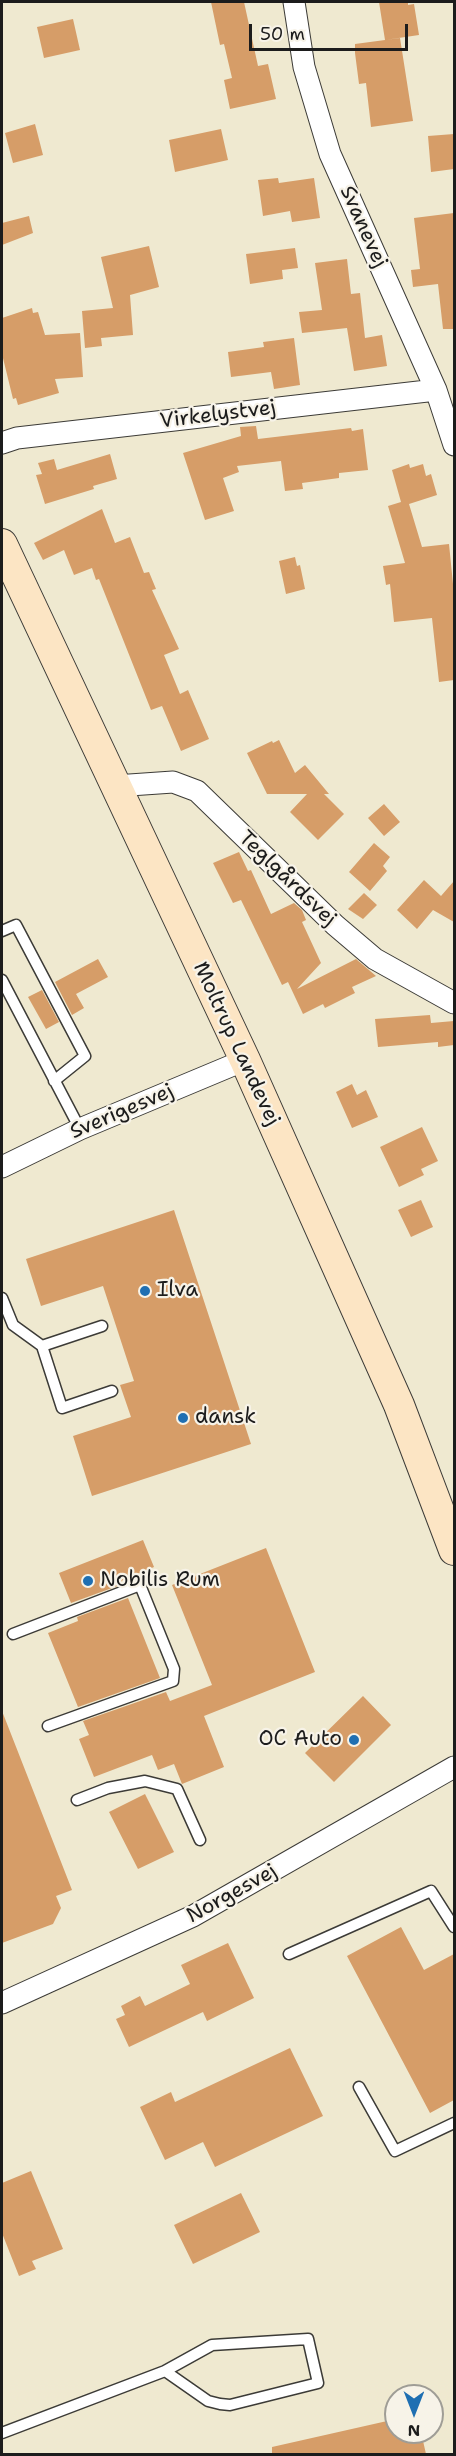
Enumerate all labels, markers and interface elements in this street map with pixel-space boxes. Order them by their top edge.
scale bar [252,12,411,50]
text: 50 m [260,22,305,46]
street label: Svanevej [334,182,392,272]
street label: Virkelystvej [159,395,277,435]
street label: Teglgårdsvej [233,826,341,932]
street label: Moltrup Landevej [187,958,285,1130]
street label: Sverigesvej [66,1079,178,1145]
place label: Ilva [157,1278,198,1304]
marker: Ilva [138,1284,152,1298]
place label: dansk [195,1405,256,1431]
marker: dansk [176,1411,190,1425]
place label: Nobilis Rum [100,1568,220,1594]
marker: Nobilis Rum [81,1574,95,1588]
place label: OC Auto [258,1727,342,1753]
marker: OC Auto [347,1733,361,1747]
street label: Norgesvej [182,1859,282,1929]
north arrow [384,2384,444,2444]
text: N [408,2420,420,2441]

